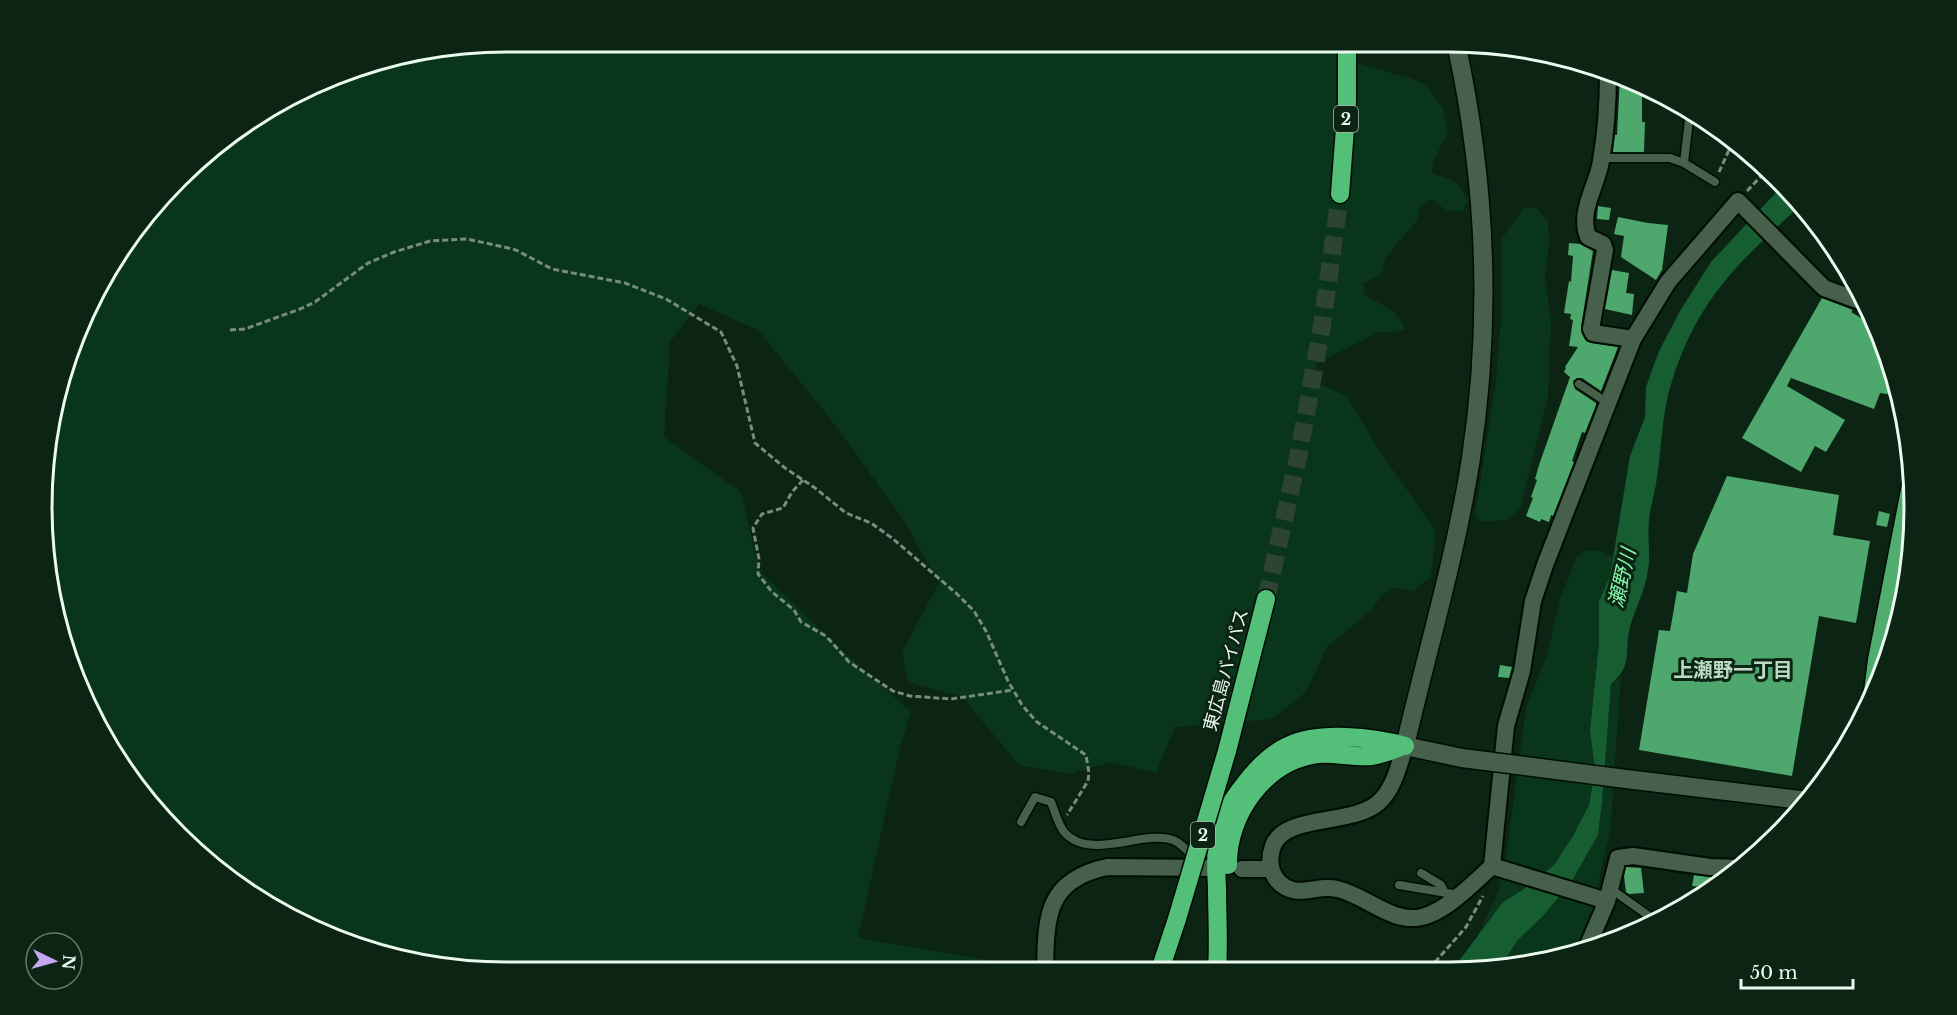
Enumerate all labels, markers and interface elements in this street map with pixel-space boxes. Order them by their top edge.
road number: 2 [1334,106,1358,132]
water label: 瀬野川 [1604,544,1641,610]
street label: 東広島バイパス [1199,606,1253,734]
district label: 上瀬野一丁目 [1673,658,1793,682]
road number: 2 [1191,822,1215,848]
north arrow [24,931,84,991]
scale bar [1741,952,1854,990]
text: N [58,954,80,971]
text: 50 m [1750,962,1798,984]

